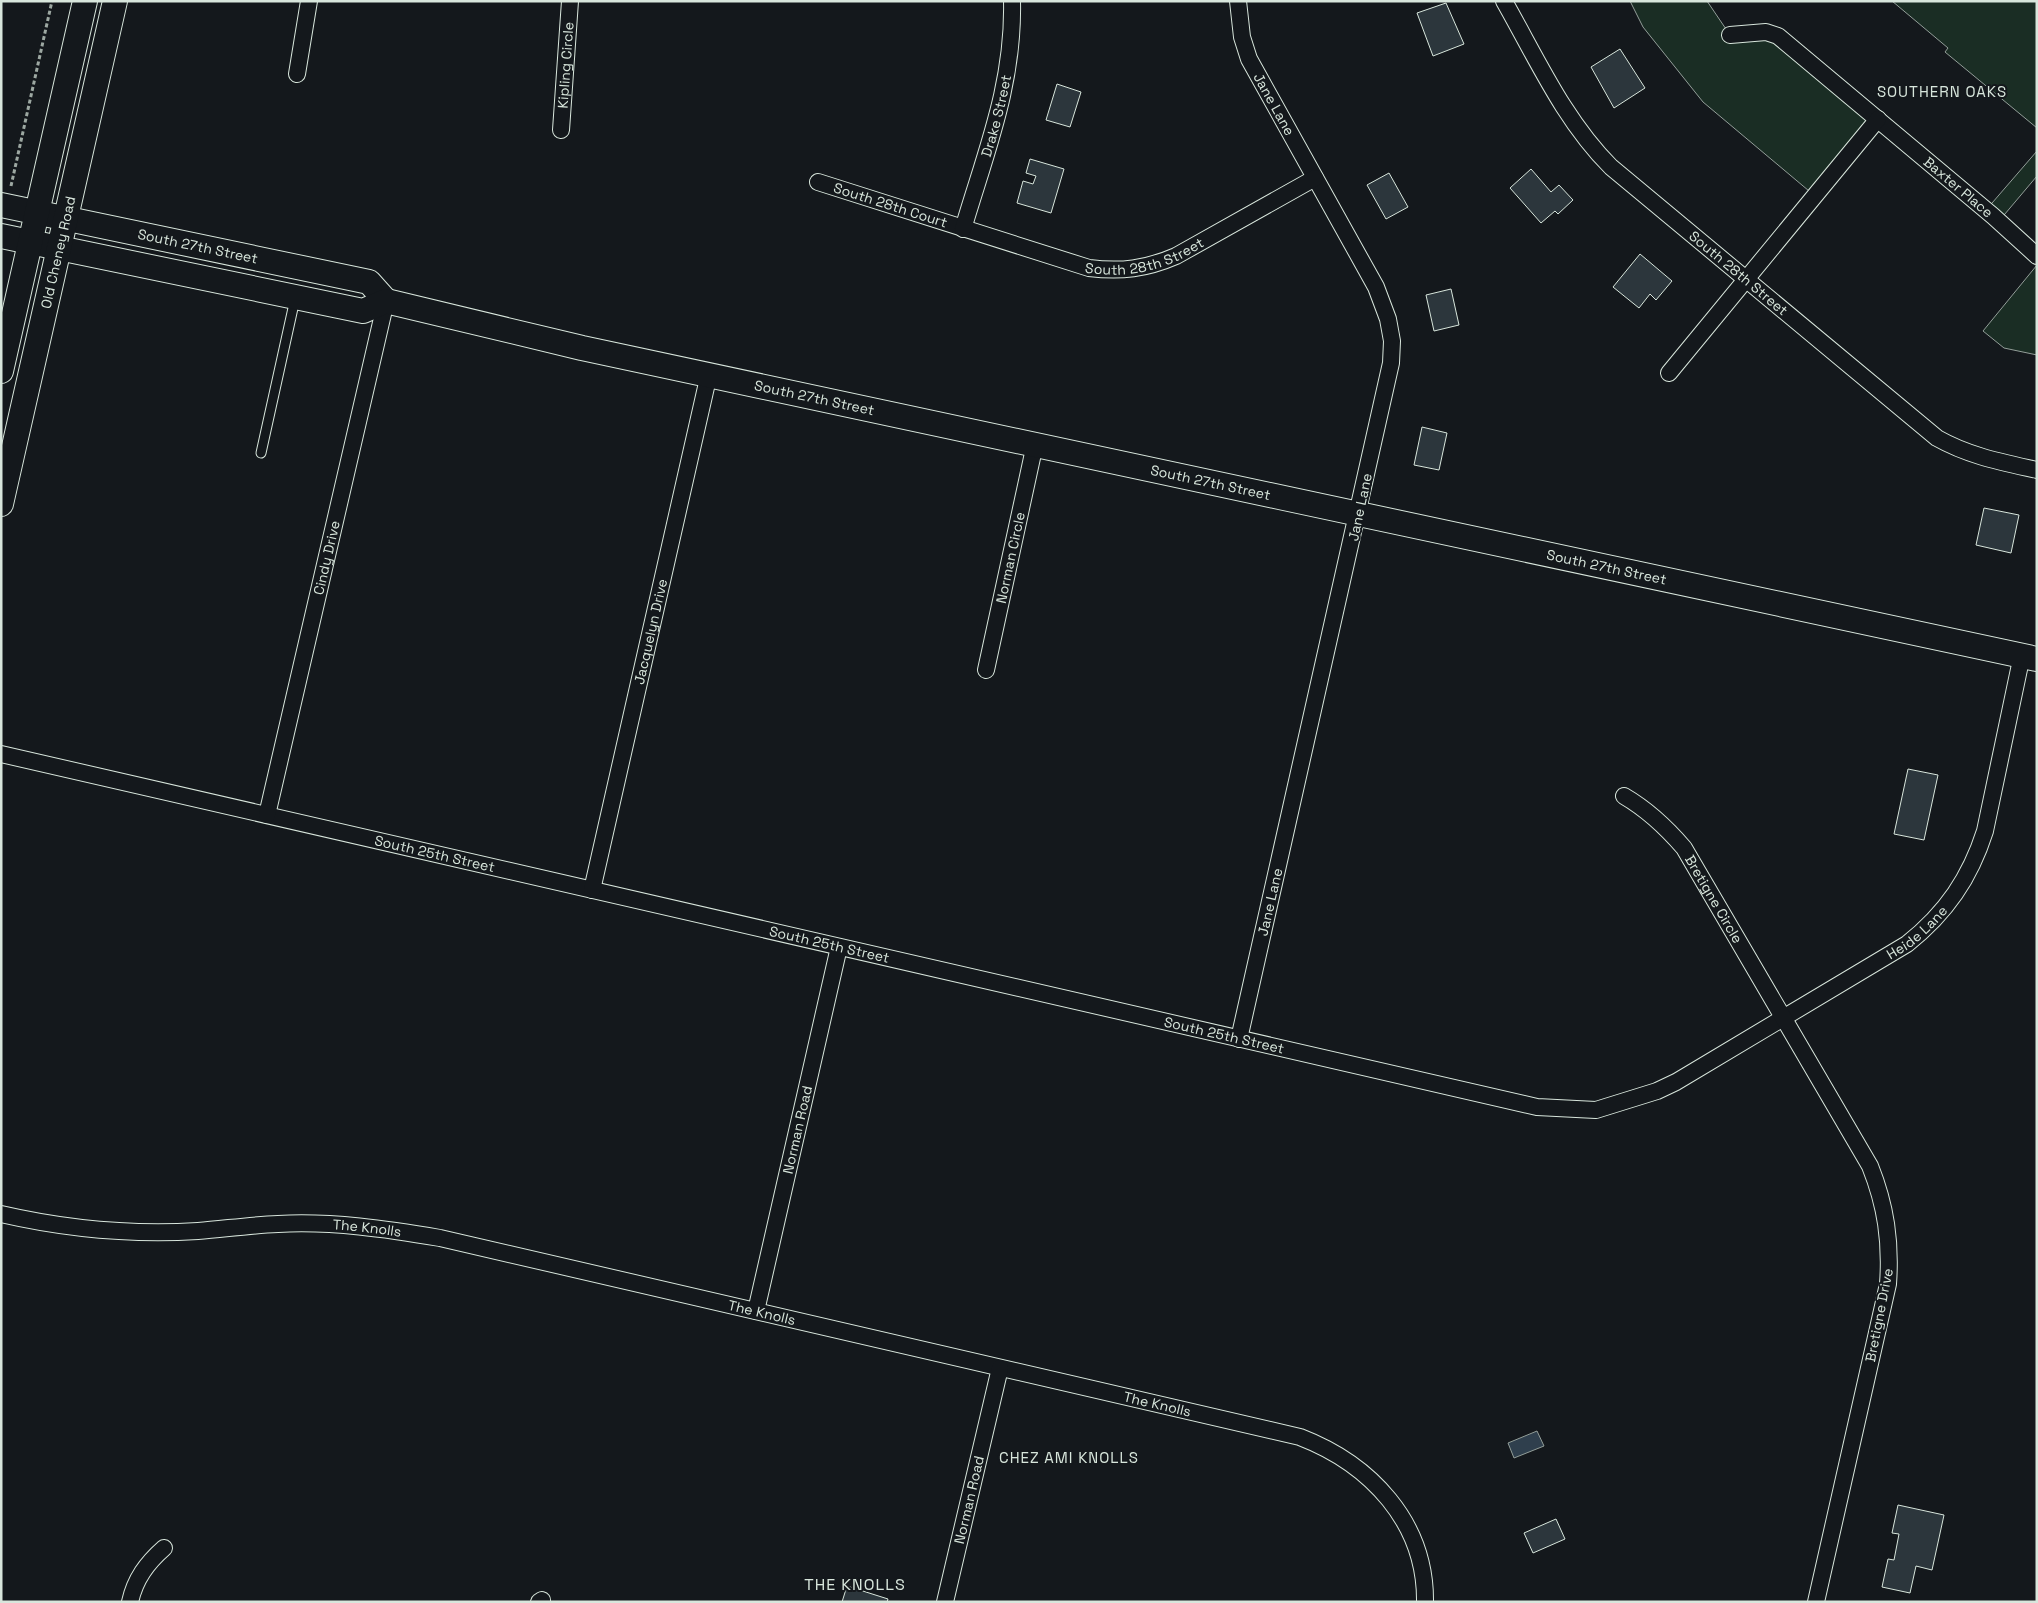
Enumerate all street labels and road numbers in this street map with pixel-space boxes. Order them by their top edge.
street label: Kipling Circle [554,21,578,109]
street label: Jane Lane [1249,70,1299,139]
street label: Drake Street [977,73,1015,159]
street label: Baxter Place [1920,153,1997,221]
street label: South 28th Court [831,179,950,231]
street label: Old Cheney Road [37,194,79,310]
street label: South 27th Street [136,225,259,267]
street label: South 28th Street [1685,227,1792,319]
street label: South 28th Street [1084,233,1207,279]
street label: South 27th Street [753,376,876,419]
street label: South 27th Street [1149,461,1272,504]
street label: Jane Lane [1344,471,1376,543]
street label: Norman Circle [992,510,1029,605]
street label: Cindy Drive [309,519,344,597]
street label: South 27th Street [1545,545,1668,589]
street label: Jacquelyn Drive [630,577,671,686]
street label: South 25th Street [373,831,497,876]
street label: Bretigne Circle [1681,852,1747,947]
street label: Jane Lane [1253,866,1287,938]
street label: Heide Lane [1883,902,1951,963]
street label: South 25th Street [768,922,891,967]
street label: South 25th Street [1162,1013,1286,1058]
street label: Norman Road [779,1084,816,1176]
street label: The Knolls [332,1215,403,1241]
street label: Bretigne Drive [1861,1267,1897,1363]
street label: The Knolls [726,1296,797,1329]
street label: The Knolls [1122,1387,1193,1421]
street label: Norman Road [950,1454,988,1546]

